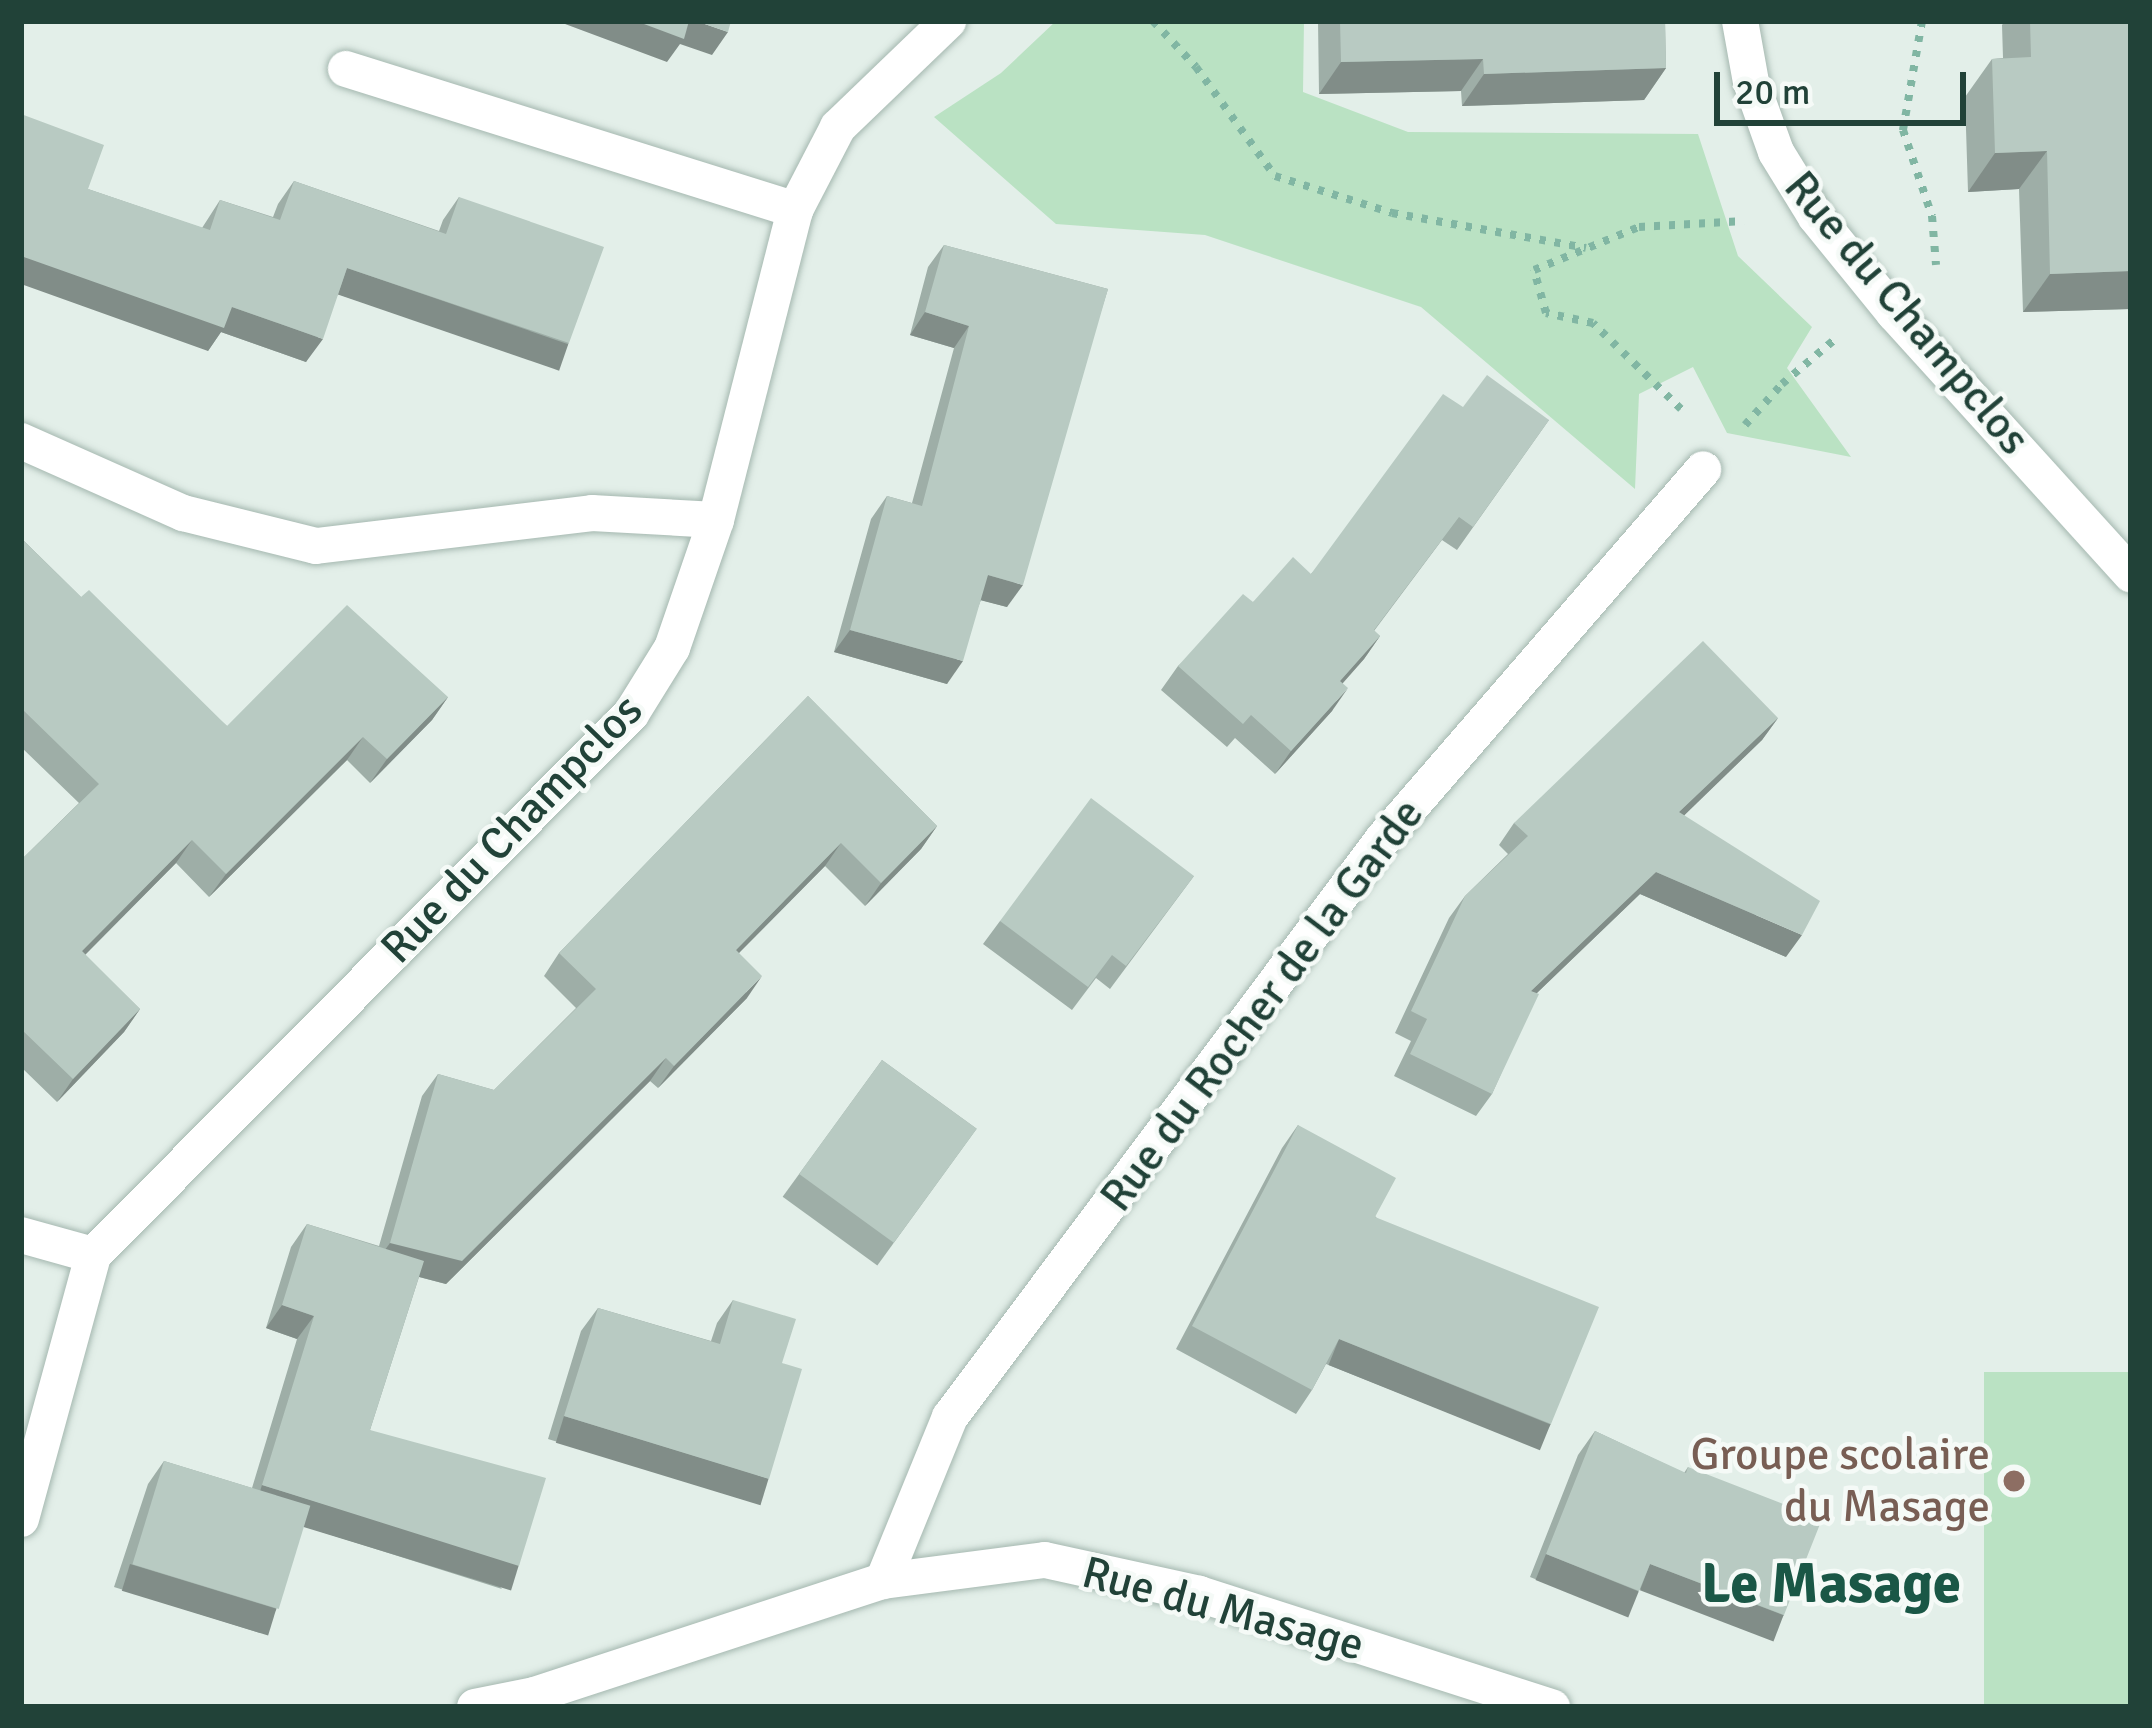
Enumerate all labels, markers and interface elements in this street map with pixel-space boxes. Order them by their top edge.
scale bar [1720,48,1972,122]
text: 20 m [1735,70,1811,115]
street label: Rue du Champclos [1773,161,2041,465]
street label: Rue du Champclos [370,683,654,975]
street label: Rue du Rocher de la Garde [1089,788,1435,1222]
place label: Groupe scolaire du Masage [1690,1428,1990,1534]
marker: Groupe scolaire du Masage [2001,1468,2027,1494]
street label: Rue du Masage [1076,1546,1370,1672]
district label: Le Masage [1701,1550,1961,1618]

